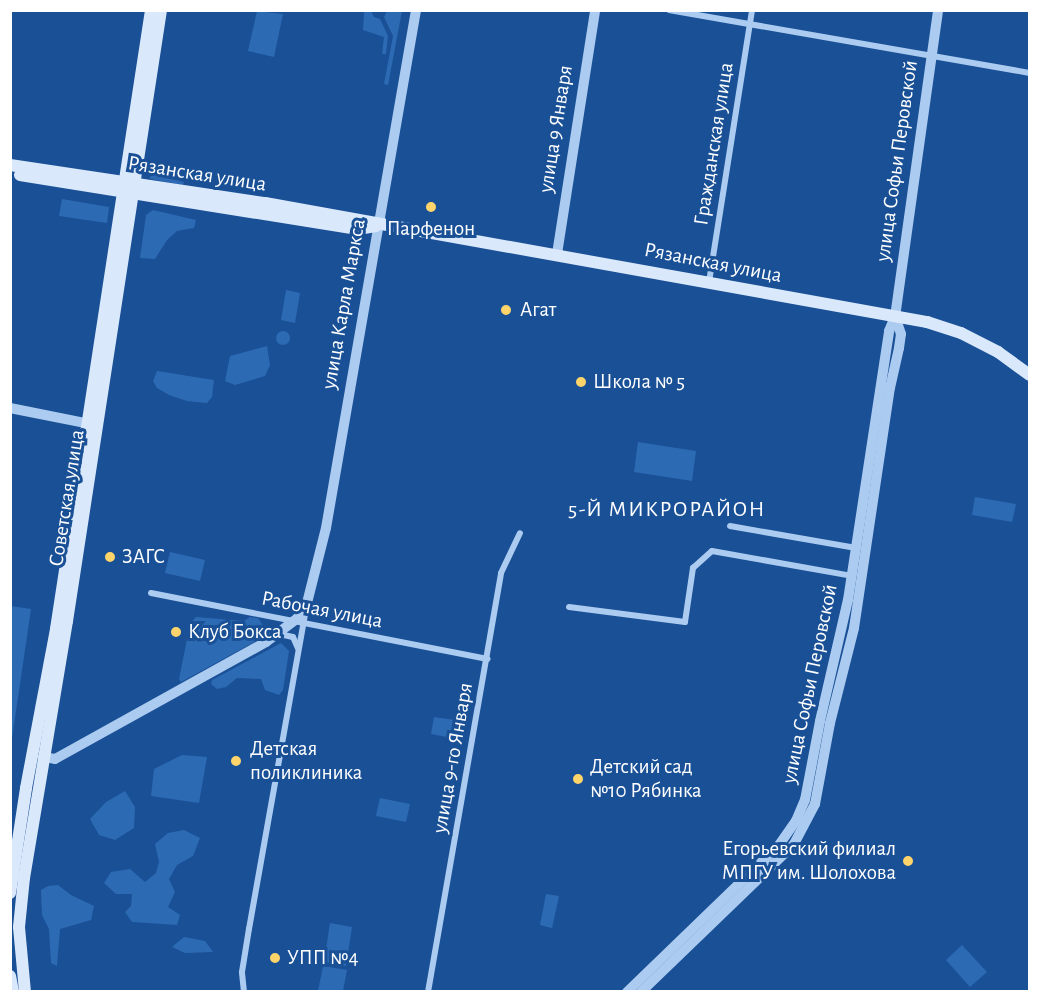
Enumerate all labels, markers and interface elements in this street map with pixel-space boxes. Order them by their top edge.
street label: улица Софьи Перовской [870,59,924,263]
street label: Гражданская улица [689,61,739,227]
street label: улица 9 Января [533,63,579,195]
street label: Рязанская улица [126,151,268,197]
marker: Парфенон [424,200,438,214]
place label: Парфенон [387,216,475,242]
street label: улица Карла Маркса [317,217,371,391]
street label: Рязанская улица [642,237,784,289]
place label: Агат [520,297,556,323]
marker: Агат [497,301,515,319]
place label: Школа № 5 [593,369,685,395]
marker: Школа № 5 [574,375,588,389]
street label: Советская улица [44,428,90,568]
district label: 5-Й МИКРОРАЙОН [568,497,766,523]
place label: ЗАГС [122,544,165,570]
marker: ЗАГС [103,550,117,564]
street label: улица Софьи Перовской [777,582,843,786]
street label: Рабочая улица [259,586,385,634]
place label: Клуб Бокса [188,619,282,645]
marker: Клуб Бокса [169,625,183,639]
street label: улица 9-го Января [427,681,479,835]
place label: Детская поликлиника [250,736,362,786]
marker: Детская поликлиника [227,752,245,770]
place label: Детский сад №10 Рябинка [590,754,702,804]
marker: Детский сад №10 Рябинка [571,772,585,786]
place label: Егорьевский филиал МПГУ им. Шолохова [722,836,896,886]
marker: Егорьевский филиал МПГУ им. Шолохова [901,854,915,868]
place label: УПП №4 [287,945,359,971]
marker: УПП №4 [268,951,282,965]

